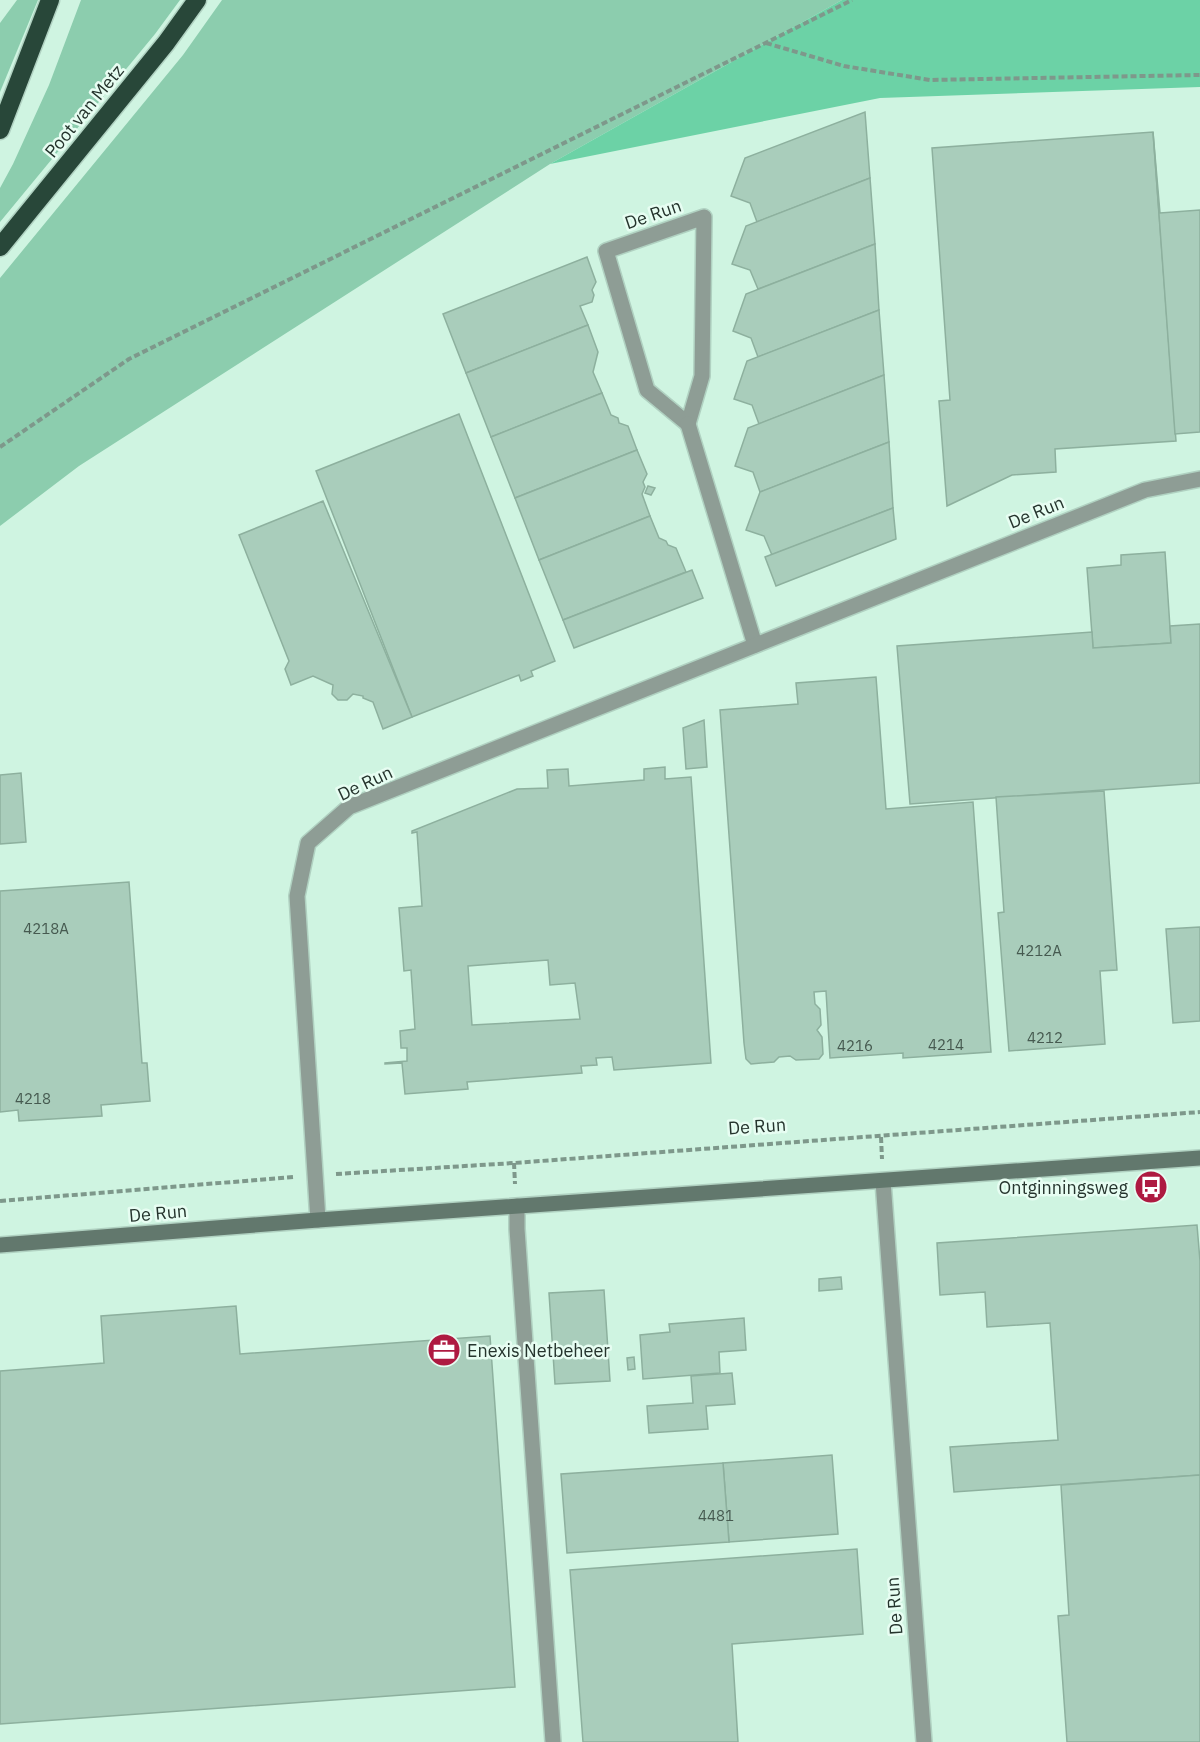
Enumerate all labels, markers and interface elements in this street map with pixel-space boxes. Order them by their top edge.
street label: Poot van Metz [39,60,129,162]
street label: De Run [622,194,684,234]
street label: De Run [1005,490,1067,534]
street label: De Run [334,760,396,806]
house number: 4218A [23,919,69,938]
house number: 4212A [1016,941,1062,960]
house number: 4212 [1027,1028,1063,1047]
house number: 4214 [928,1035,964,1054]
house number: 4216 [837,1036,873,1055]
house number: 4218 [15,1089,51,1108]
street label: De Run [727,1112,787,1140]
bus stop icon: Ontginningsweg [1133,1169,1169,1205]
place label: Ontginningsweg [998,1176,1128,1199]
street label: De Run [128,1199,188,1227]
office icon: Enexis Netbeheer [426,1332,462,1368]
place label: Enexis Netbeheer [467,1339,610,1362]
house number: 4481 [698,1506,734,1525]
street label: De Run [880,1576,908,1636]

